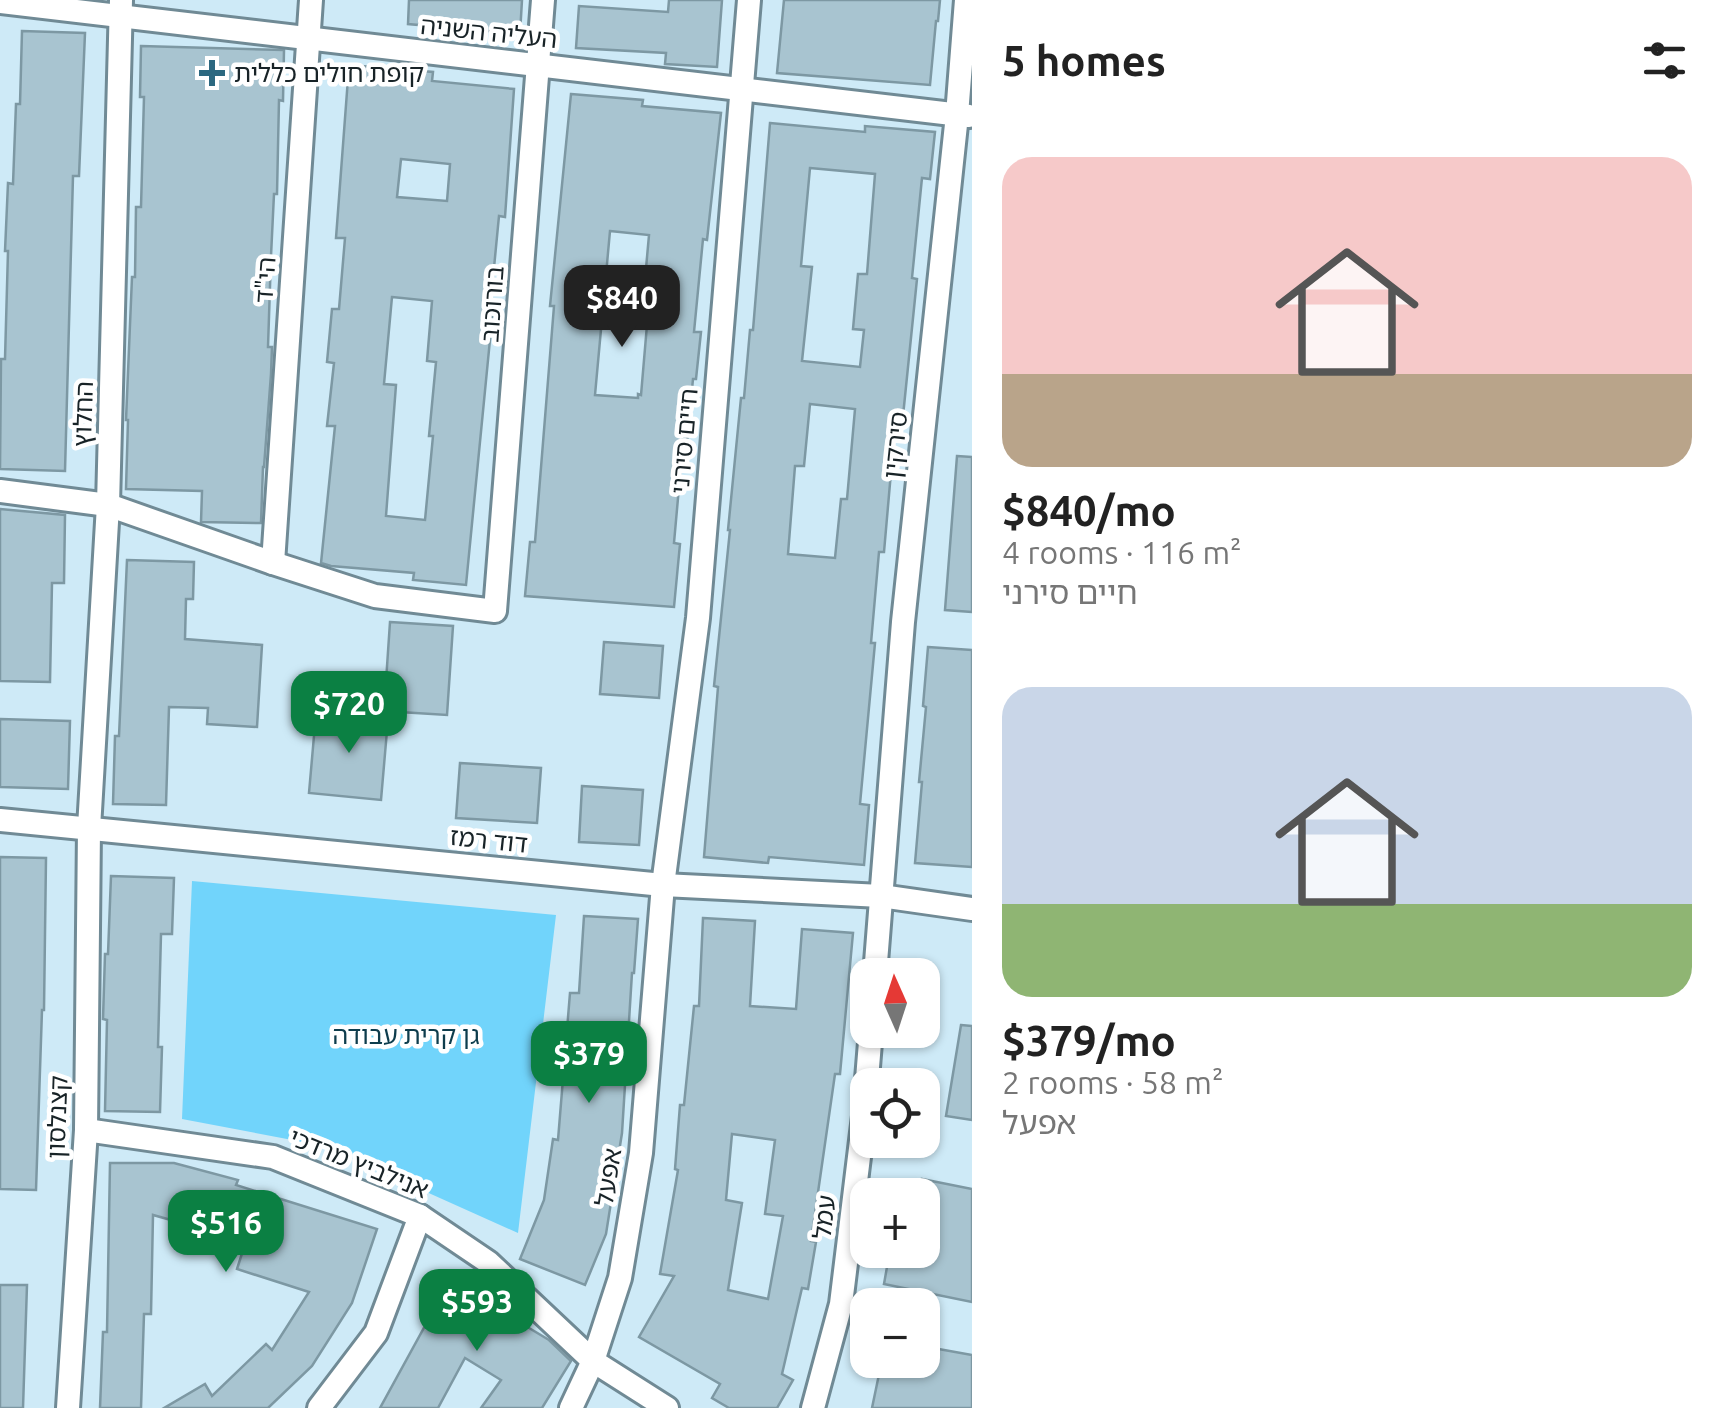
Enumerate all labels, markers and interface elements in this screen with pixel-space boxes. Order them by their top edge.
street label: העליה השניה [419,11,559,53]
icon: filters [1637,33,1692,88]
text: 5 homes [1002,37,1166,84]
place label: קופת חולים כללית [234,59,424,87]
marker: קופת חולים כללית [199,60,225,86]
icon: home [1257,222,1437,402]
street label: הי"ד [249,256,281,304]
street label: בורוכוב [475,265,509,343]
pin: $840 [563,265,681,350]
text: $840 [586,279,658,315]
street label: החלוץ [68,381,98,447]
street label: חיים סירני [665,387,703,495]
street label: סירקין [878,410,912,480]
text: $840/mo [1002,487,1176,534]
text: 4 rooms · 116 m² [1002,534,1242,570]
text: חיים סירני [1002,574,1138,610]
pin: $720 [290,671,408,756]
text: $720 [313,685,385,721]
icon: home [1257,752,1437,932]
street label: דוד רמז [449,822,529,858]
north arrow [850,958,940,1048]
map controls [850,958,940,1378]
text: $379/mo [1002,1017,1176,1064]
park label: גן קרית עבודה [332,1021,480,1049]
pin: $379 [530,1021,648,1106]
text: $379 [553,1035,625,1071]
text: 2 rooms · 58 m² [1002,1064,1223,1100]
button: locate [850,1068,940,1158]
street label: קצנלסון [42,1075,72,1159]
text: אפעל [1002,1104,1077,1140]
street label: אנילביץ מרדכי [285,1122,433,1204]
street label: אפעל [590,1146,626,1208]
button: + [850,1178,940,1268]
pin: $516 [167,1190,285,1275]
street label: עמל [807,1193,841,1241]
text: $516 [190,1204,262,1240]
pin: $593 [418,1269,536,1354]
text: $593 [441,1283,513,1319]
button: − [850,1288,940,1378]

